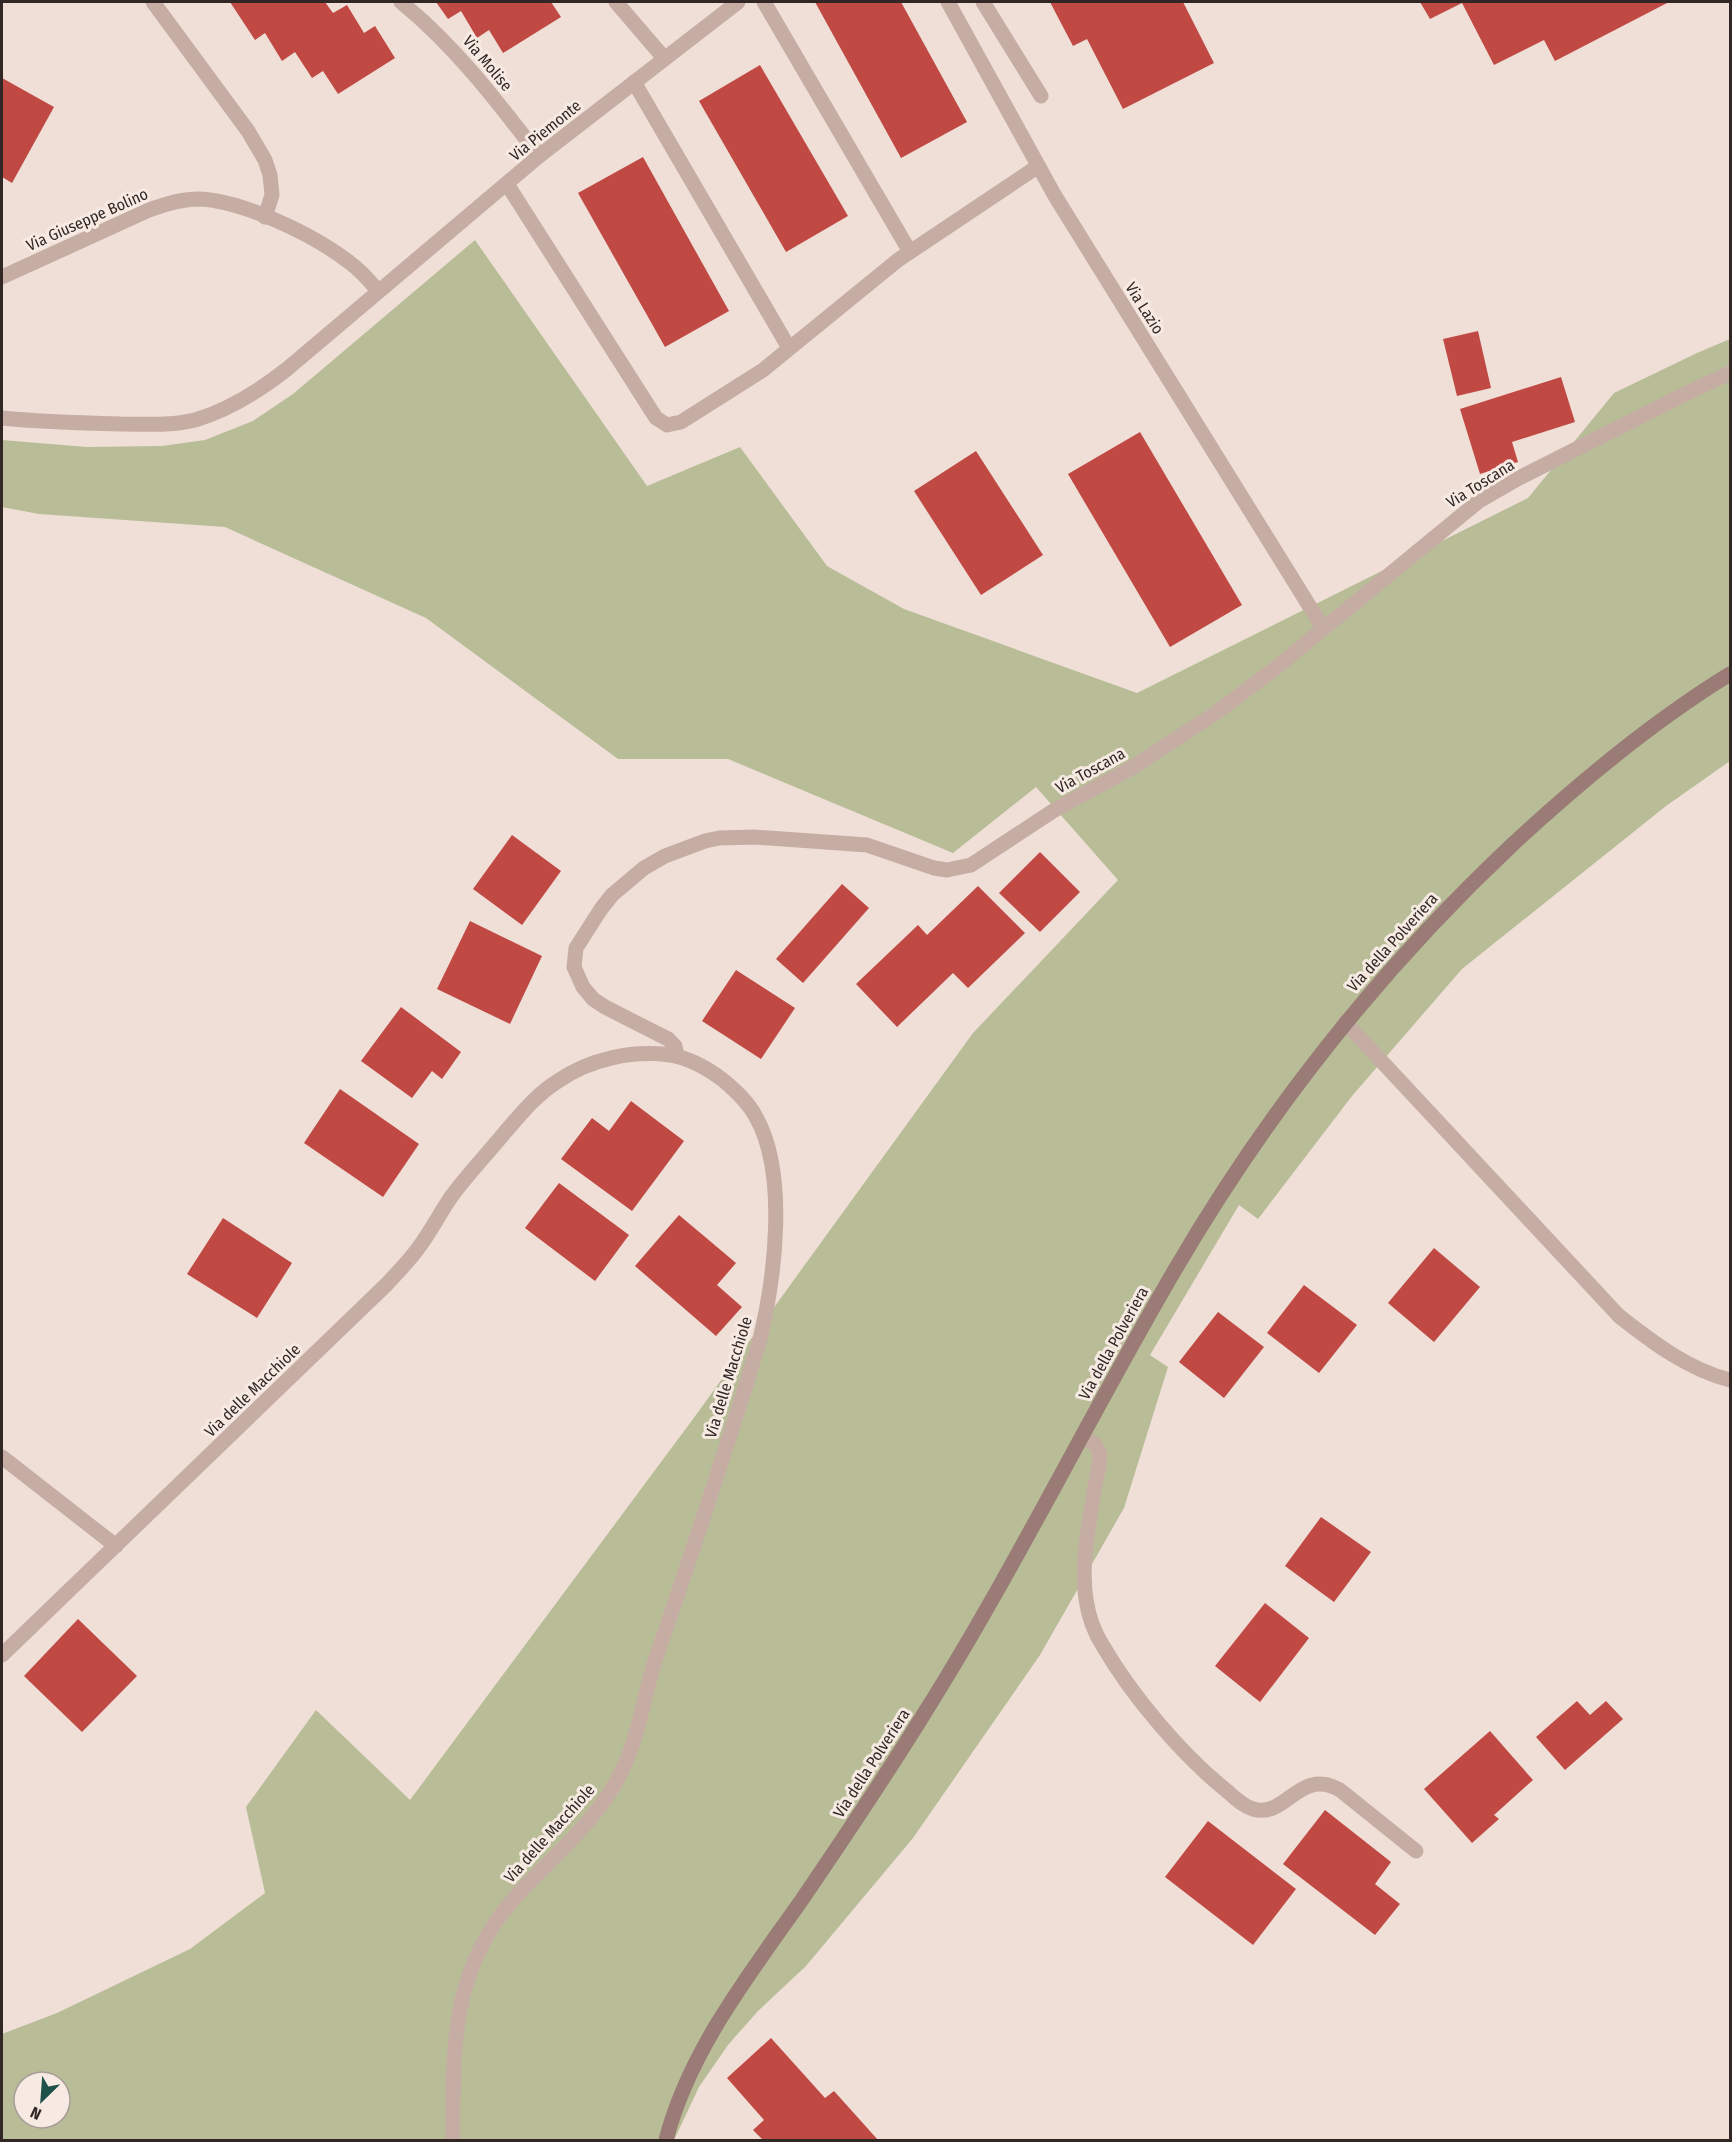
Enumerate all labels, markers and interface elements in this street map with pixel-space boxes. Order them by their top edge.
street label: Via Molise [459,32,516,95]
street label: Via Piemonte [506,96,585,165]
street label: Via Giuseppe Bolino [23,184,151,255]
street label: Via Lazio [1121,279,1168,338]
street label: Via Toscana [1443,455,1518,512]
street label: Via Toscana [1052,744,1128,797]
street label: Via della Polveriera [1343,889,1442,996]
street label: Via della Polveriera [1075,1283,1152,1403]
street label: Via delle Macchiole [701,1314,756,1440]
street label: Via delle Macchiole [200,1340,304,1441]
street label: Via della Polveriera [829,1705,914,1821]
street label: Via delle Macchiole [500,1780,599,1886]
north arrow [12,2070,72,2130]
text: N [28,2103,44,2124]

